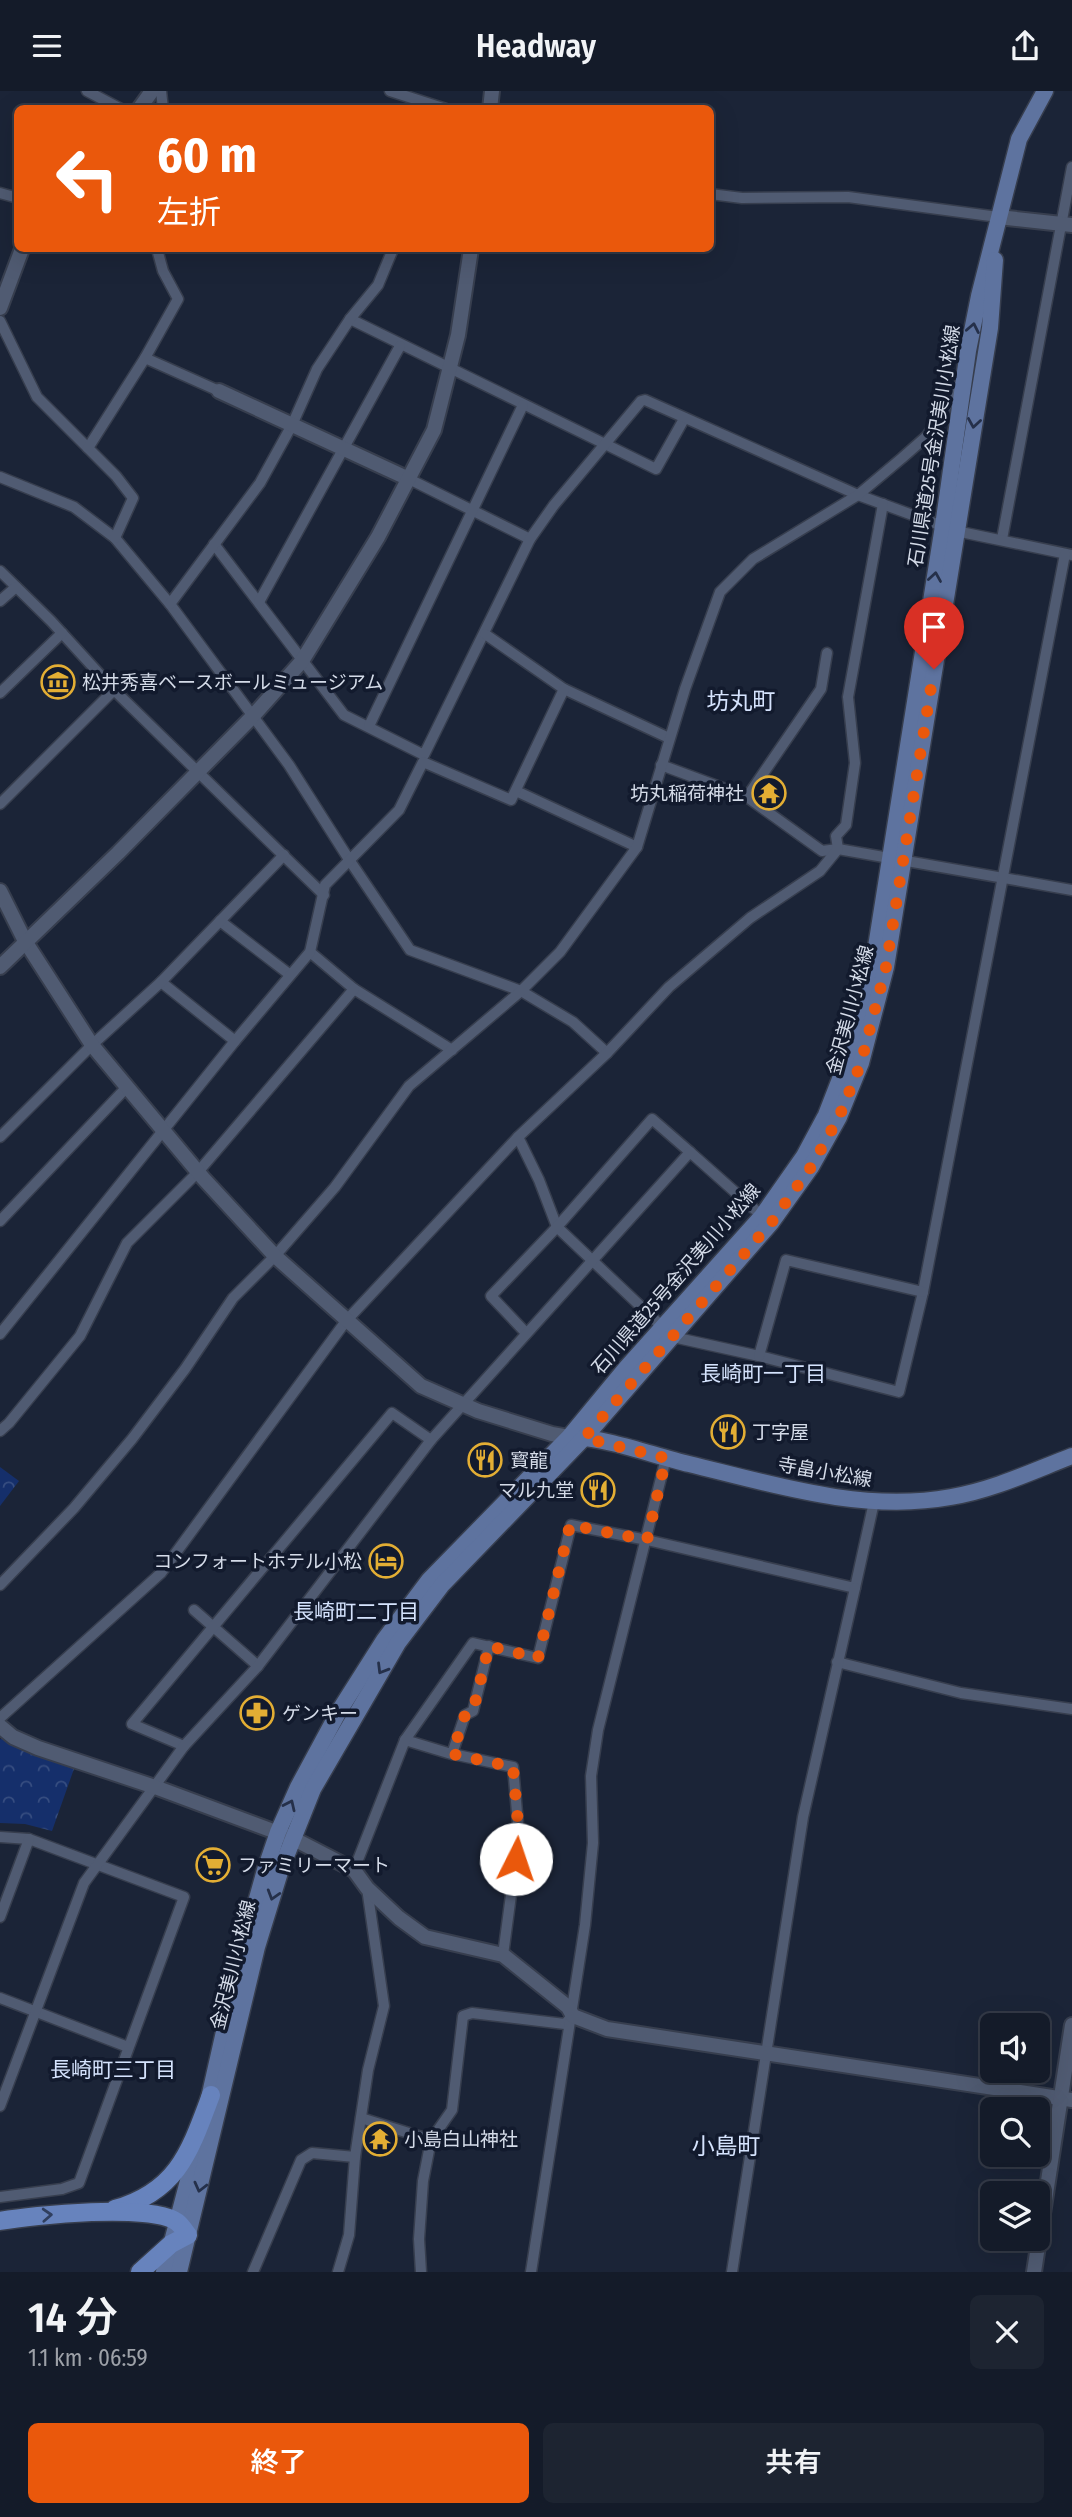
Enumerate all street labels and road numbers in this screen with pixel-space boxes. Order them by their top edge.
street label: 石川県道25号金沢美川小松線 [903,323,965,569]
street label: 金沢美川小松線 [822,943,878,1077]
street label: 石川県道25号金沢美川小松線 [587,1179,765,1379]
street label: 寺畠小松線 [776,1452,874,1492]
street label: 金沢美川小松線 [206,1898,260,2032]

